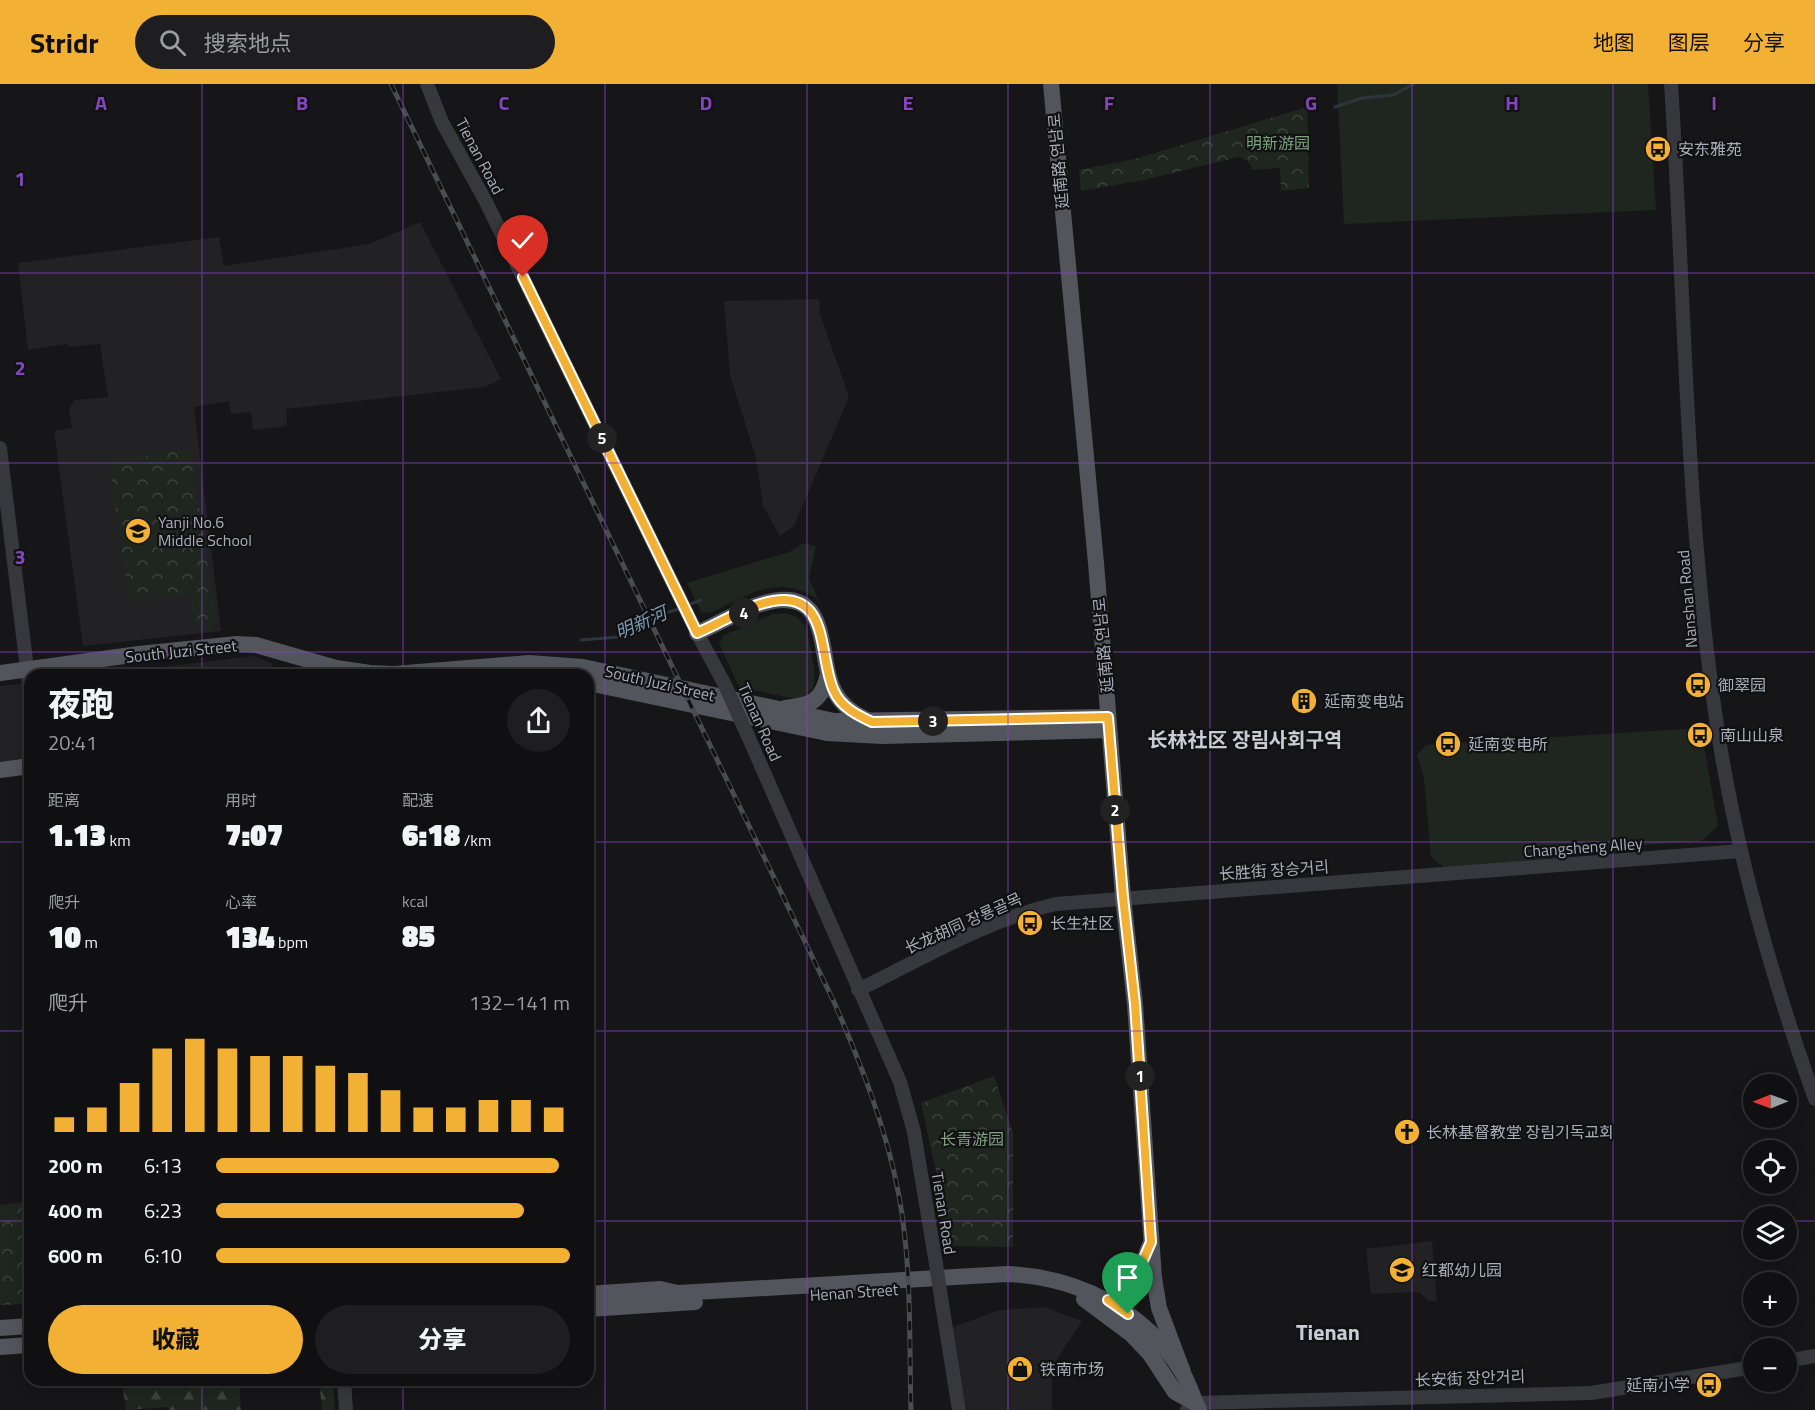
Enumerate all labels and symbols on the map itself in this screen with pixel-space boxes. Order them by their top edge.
text: A [95,87,107,118]
text: B [296,87,308,118]
text: C [499,87,510,118]
text: D [700,87,712,118]
text: E [902,87,914,118]
text: F [1104,87,1115,118]
text: G [1305,87,1317,118]
text: H [1505,87,1519,118]
text: I [1711,87,1717,118]
street label: 延南路 연남로 [1042,112,1074,210]
street label: Tienan Road [450,114,510,198]
park label: 明新游园 [1246,131,1310,155]
bus stop icon: 安东雅苑 [1643,134,1673,164]
place label: 安东雅苑 [1678,137,1742,161]
text: 1 [14,163,26,194]
pin [497,215,548,277]
text: 2 [14,352,26,383]
pin: 5 [587,423,617,453]
place label: Yanji No.6 Middle School [158,510,252,552]
school or university icon: Yanji No.6 Middle School [123,516,153,546]
text: 3 [14,541,26,572]
street label: Nanshan Road [1671,549,1703,649]
street label: 延南路 연남로 [1087,596,1119,694]
water label: 明新河 [611,598,674,646]
pin: 4 [729,598,759,628]
street label: South Juzi Street [124,633,238,669]
street label: South Juzi Street [603,659,718,707]
bus stop icon: 御翠园 [1683,670,1713,700]
place label: 御翠园 [1718,673,1766,697]
street label: Tienan Road [732,679,788,765]
building icon: 延南变电站 [1289,686,1319,716]
place label: 延南变电站 [1324,689,1404,713]
pin: 3 [918,706,948,736]
bus stop icon: 南山山泉 [1685,720,1715,750]
place label: 南山山泉 [1720,723,1784,747]
district label: 长林社区 장림사회구역 [1148,724,1342,755]
bus stop icon: 延南变电所 [1433,729,1463,759]
place label: 延南变电所 [1468,732,1548,756]
pin: 2 [1100,795,1130,825]
street label: Changsheng Alley [1523,831,1644,863]
street label: 长胜街 장승거리 [1218,854,1330,886]
street label: 长龙胡同 장룡골목 [900,886,1026,960]
bus stop icon: 长生社区 [1015,908,1045,938]
place label: 长生社区 [1050,911,1114,935]
pin: 1 [1125,1061,1155,1091]
north arrow [1743,1074,1797,1128]
church icon: 长林基督教堂 장림기독교회 [1392,1117,1422,1147]
place label: 长林基督教堂 장림기독교회 [1426,1120,1614,1144]
park label: 长青游园 [940,1127,1004,1151]
street label: Tienan Road [926,1170,962,1256]
pin [1102,1252,1153,1314]
school or university icon: 红都幼儿园 [1387,1255,1417,1285]
place label: 红都幼儿园 [1422,1258,1502,1282]
street label: Henan Street [809,1277,899,1307]
district label: Tienan [1296,1315,1360,1349]
shop icon: 铁南市场 [1005,1354,1035,1384]
place label: 铁南市场 [1040,1357,1104,1381]
street label: 长安街 장안거리 [1414,1364,1526,1392]
bus stop icon: 延南小学 [1694,1370,1724,1400]
place label: 延南小学 [1626,1373,1690,1397]

